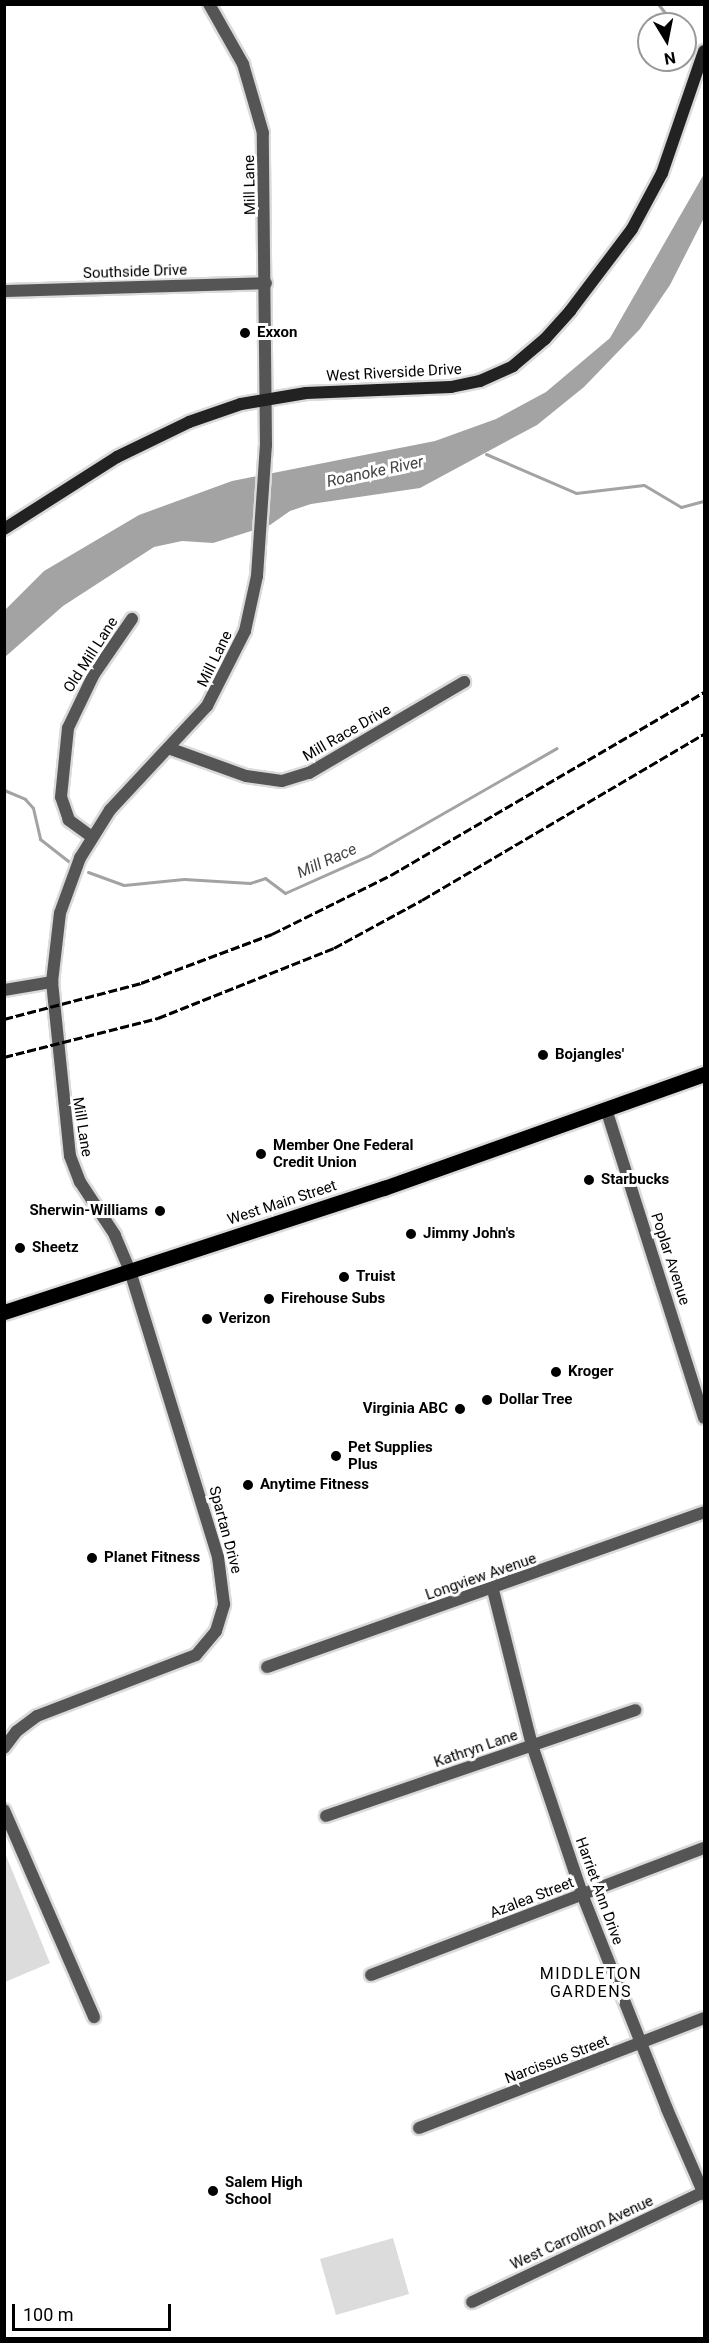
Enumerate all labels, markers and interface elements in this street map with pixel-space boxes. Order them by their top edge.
north arrow [637,12,697,72]
text: N [663,48,677,69]
street label: Mill Lane [240,155,260,215]
street label: Southside Drive [83,261,187,283]
place label: Exxon [257,324,297,342]
marker: Exxon [238,326,252,340]
street label: West Riverside Drive [326,360,462,386]
water label: Roanoke River [325,452,425,492]
street label: Old Mill Lane [60,614,122,696]
street label: Mill Lane [194,628,236,690]
street label: Mill Race Drive [300,701,394,765]
water label: Mill Race [294,839,360,883]
place label: Bojangles' [555,1046,624,1064]
marker: Bojangles' [536,1048,550,1062]
street label: Mill Lane [68,1096,96,1158]
place label: Member One Federal Credit Union [273,1136,414,1171]
marker: Member One Federal Credit Union [254,1147,268,1161]
place label: Starbucks [601,1171,669,1189]
marker: Starbucks [582,1173,596,1187]
street label: West Main Street [225,1177,339,1229]
place label: Sherwin-Williams [30,1202,148,1220]
marker: Sherwin-Williams [153,1204,167,1218]
street label: Poplar Avenue [647,1211,693,1307]
place label: Jimmy John's [423,1225,515,1243]
marker: Jimmy John's [404,1227,418,1241]
place label: Sheetz [32,1239,79,1257]
marker: Sheetz [13,1241,27,1255]
place label: Truist [356,1268,395,1286]
marker: Truist [337,1270,351,1284]
place label: Firehouse Subs [281,1290,385,1308]
marker: Firehouse Subs [262,1292,276,1306]
place label: Verizon [219,1310,270,1328]
marker: Verizon [200,1312,214,1326]
place label: Kroger [568,1363,613,1381]
marker: Kroger [549,1365,563,1379]
place label: Dollar Tree [499,1391,573,1409]
marker: Dollar Tree [480,1393,494,1407]
place label: Virginia ABC [363,1400,448,1418]
marker: Virginia ABC [453,1402,467,1416]
place label: Pet Supplies Plus [348,1438,433,1473]
marker: Pet Supplies Plus [329,1449,343,1463]
place label: Anytime Fitness [260,1476,369,1494]
marker: Anytime Fitness [241,1478,255,1492]
street label: Spartan Drive [205,1484,245,1576]
place label: Planet Fitness [104,1549,200,1567]
street label: Longview Avenue [423,1550,539,1604]
marker: Planet Fitness [85,1551,99,1565]
street label: Kathryn Lane [432,1726,520,1772]
street label: Harriet Ann Drive [571,1835,627,1947]
street label: Azalea Street [487,1874,577,1922]
district label: MIDDLETON GARDENS [540,1964,642,2002]
street label: Narcissus Street [502,2032,612,2088]
place label: Salem High School [225,2173,303,2208]
marker: Salem High School [206,2184,220,2198]
street label: West Carrollton Avenue [508,2192,656,2274]
scale bar [15,2292,174,2330]
text: 100 m [23,2304,74,2325]

